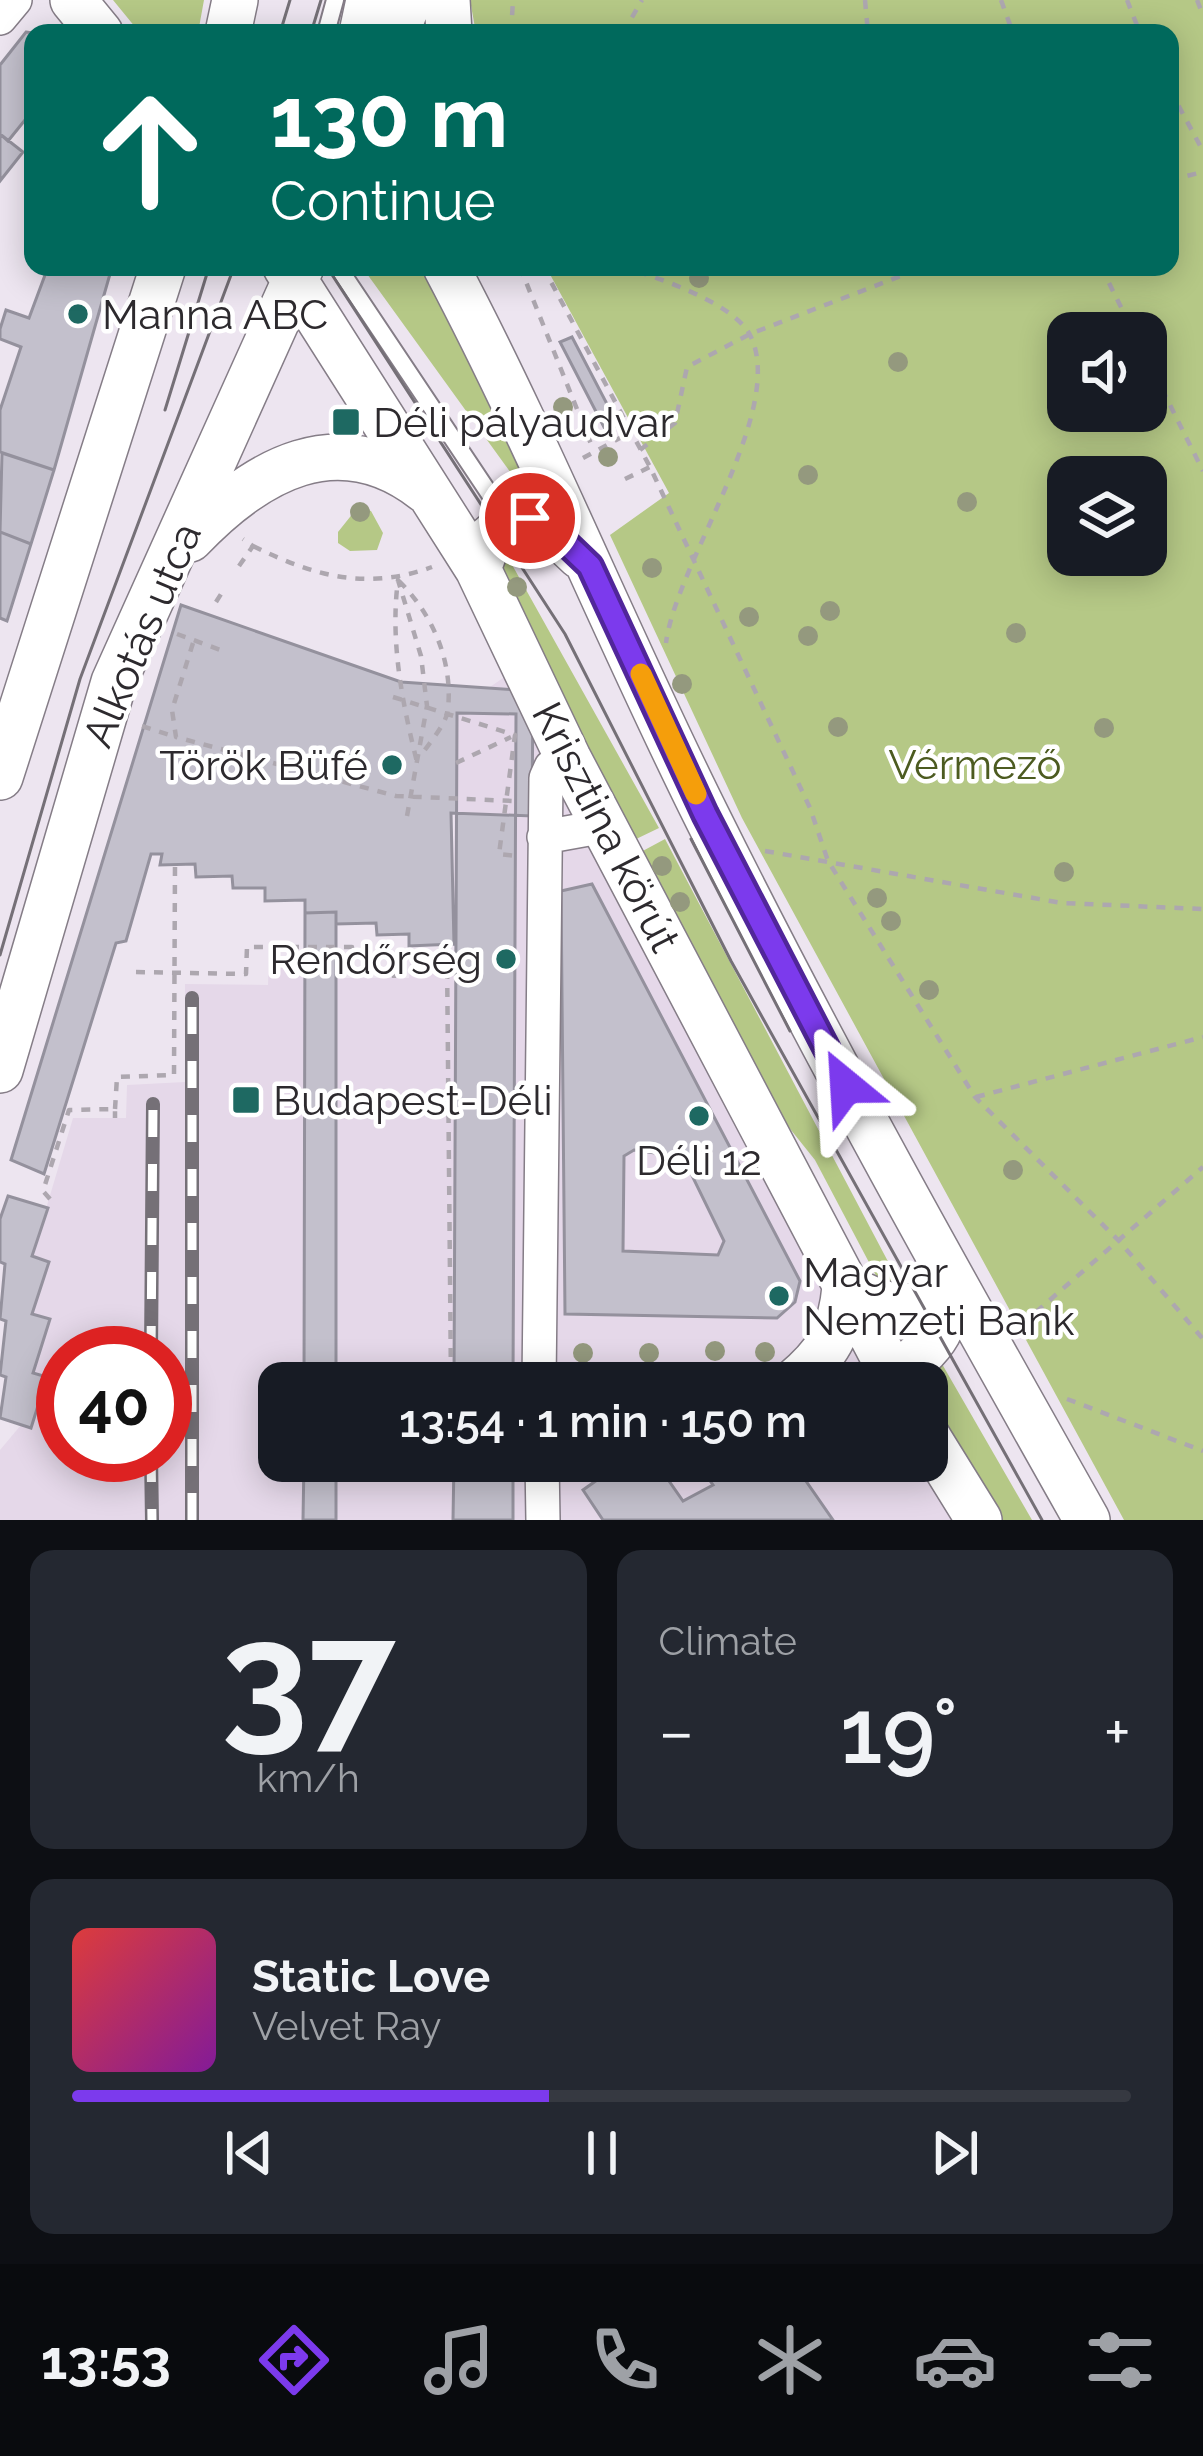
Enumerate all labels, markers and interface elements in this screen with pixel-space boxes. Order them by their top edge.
text: 130 m [270,68,508,167]
icon: ahead [72,72,228,228]
text: Continue [270,169,496,233]
place label: Manna ABC [102,290,328,339]
marker: Manna ABC [65,301,91,327]
map controls [1047,312,1167,576]
button: sound [1047,312,1167,432]
place label: Déli pályaudvar [373,398,674,447]
marker: Déli pályaudvar [330,406,362,438]
button: layers [1047,456,1167,576]
pin [479,467,581,569]
icon: arrive [497,485,563,551]
street label: Alkotás utca [73,516,211,754]
street label: Krisztina körút [522,694,690,960]
park label: Vérmező [888,740,1062,789]
place label: Török Büfé [159,741,368,790]
marker: Török Büfé [379,752,405,778]
place label: Rendőrség [269,935,482,984]
marker: Rendőrség [493,946,519,972]
position arrow [783,1023,909,1149]
place label: Budapest-Déli [273,1076,553,1125]
marker: Budapest-Déli [230,1084,262,1116]
marker: Déli 12 [686,1103,712,1129]
place label: Déli 12 [636,1136,762,1185]
place label: Magyar Nemzeti Bank [803,1248,1075,1345]
marker: Magyar Nemzeti Bank [766,1283,792,1309]
speed limit sign: 40 [36,1326,192,1482]
text: 13:54 · 1 min · 150 m [399,1395,807,1448]
text: 37 [221,1585,396,1769]
text: Climate [659,1618,797,1664]
text: 19° [840,1678,958,1784]
text: − [659,1693,694,1770]
text: + [1104,1693,1131,1770]
text: km/h [257,1755,360,1801]
text: Static Love [252,1950,490,2003]
text: Velvet Ray [252,2003,441,2049]
icon: previous [216,2120,282,2186]
icon: pause [569,2120,635,2186]
icon: next [922,2120,988,2186]
icon: directions [252,2318,336,2402]
icon: music [417,2318,501,2402]
icon: phone [583,2318,667,2402]
icon: climate [748,2318,832,2402]
icon: car [913,2318,997,2402]
icon: filters [1078,2318,1162,2402]
text: 13:53 [41,2328,171,2392]

